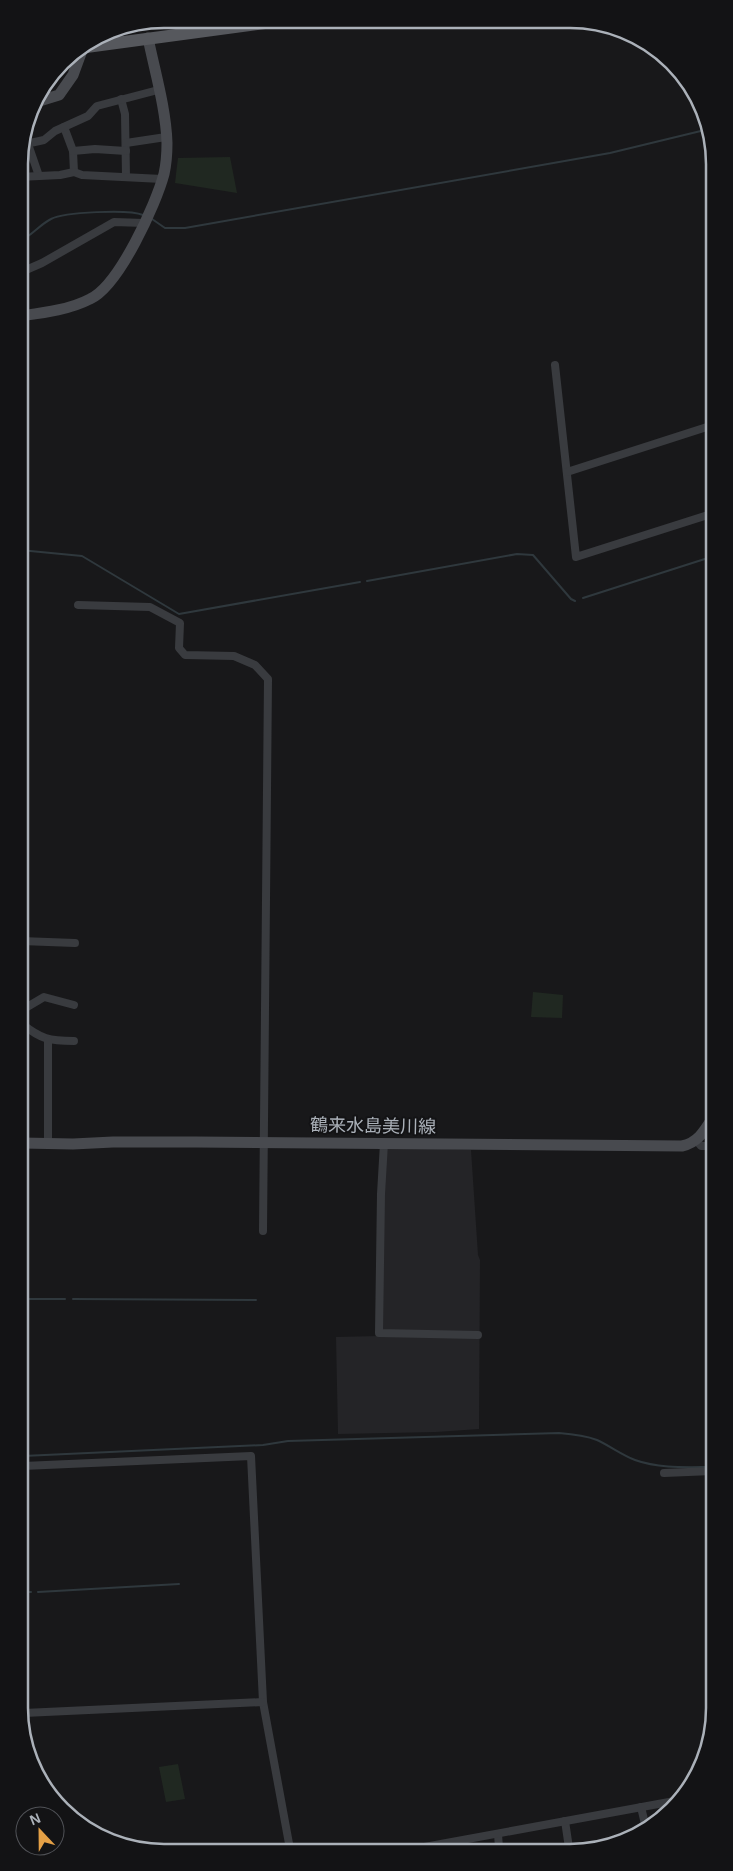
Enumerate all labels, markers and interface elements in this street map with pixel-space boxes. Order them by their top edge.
street label: 鶴来水島美川線 [310,1115,436,1137]
north arrow [15,1806,65,1856]
text: N [27,1810,43,1828]

